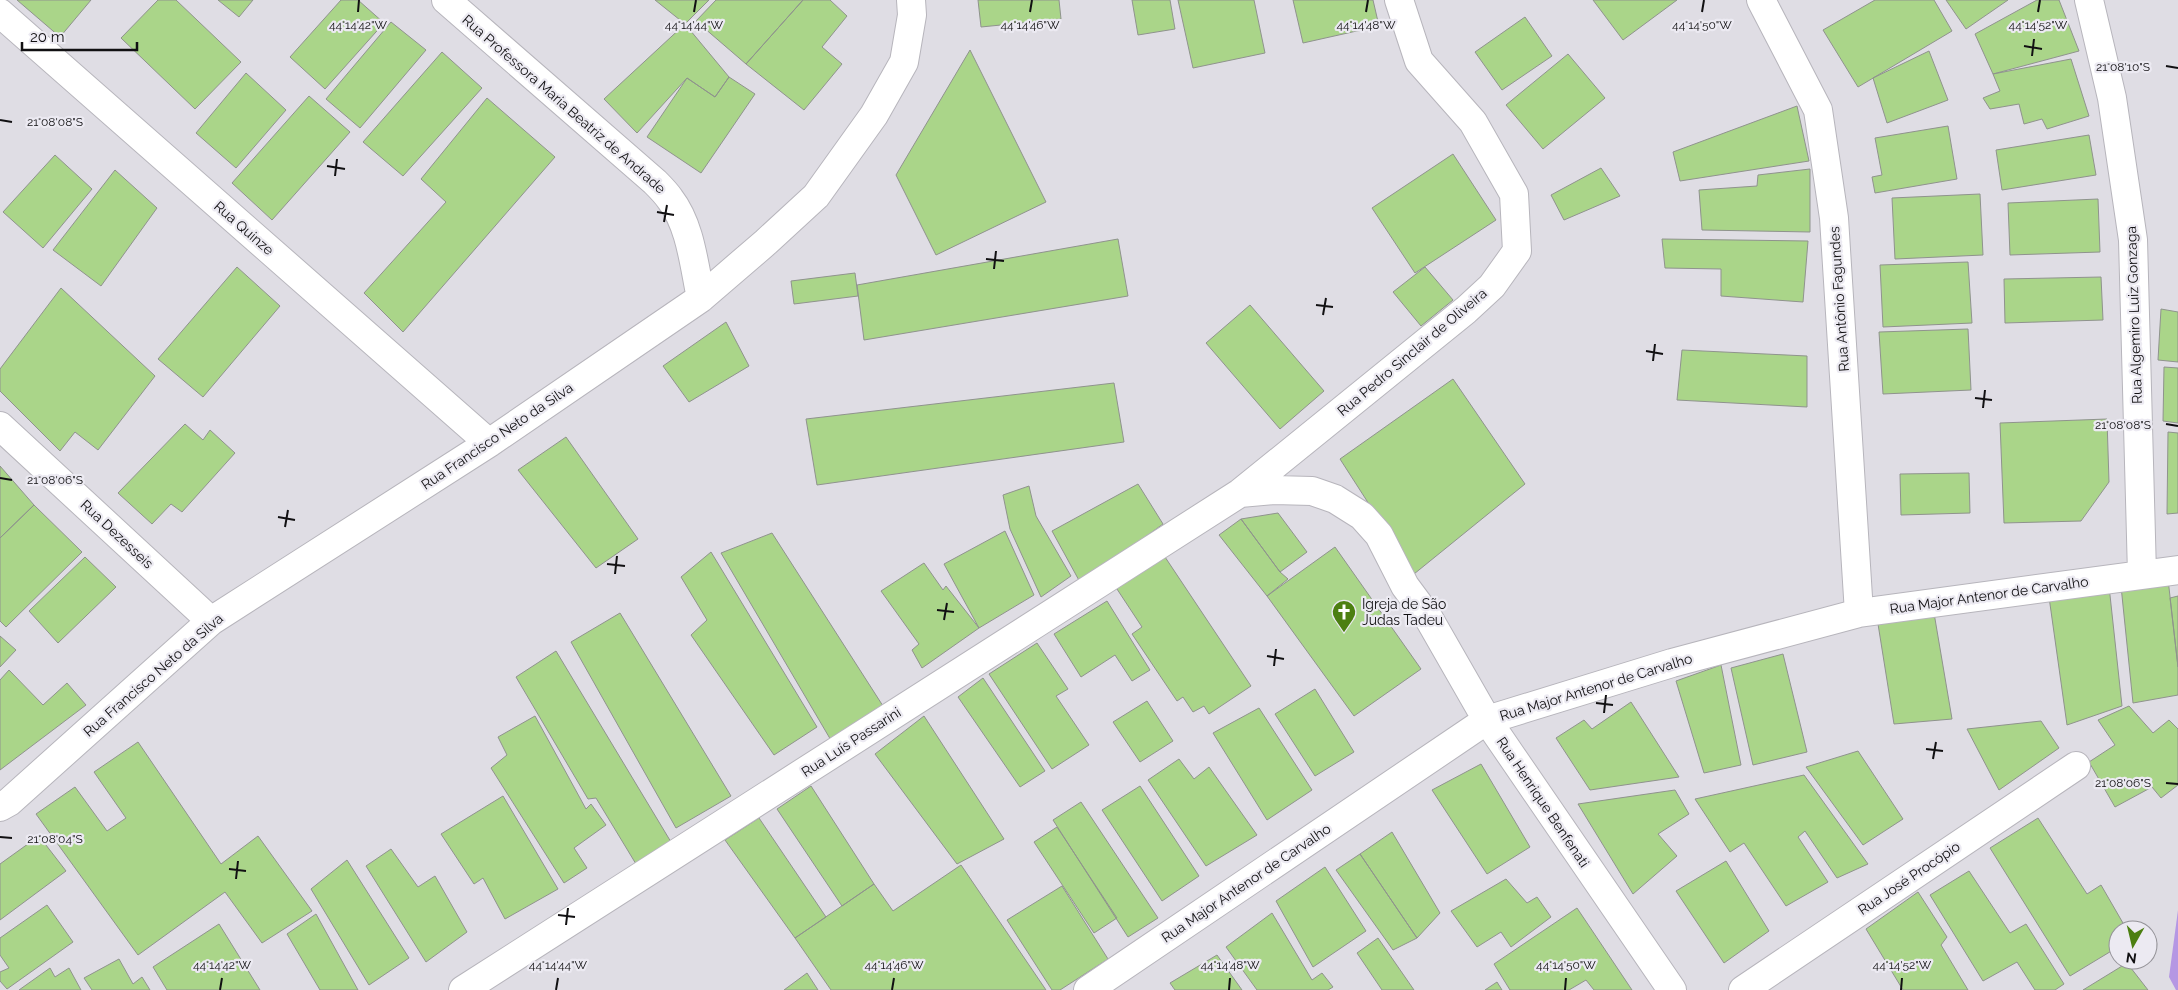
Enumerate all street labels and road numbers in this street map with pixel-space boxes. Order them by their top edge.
street label: Rua Professora Maria Beatriz de Andrade [459,11,669,197]
street label: Rua Quinze [211,198,277,258]
street label: Rua Antônio Fagundes [1826,226,1852,372]
street label: Rua Algemiro Luiz Gonzaga [2123,226,2145,404]
street label: Rua Pedro Sinclair de Oliveira [1334,285,1490,419]
street label: Rua Francisco Neto da Silva [418,379,576,493]
street label: Rua Dezesseis [77,496,157,572]
street label: Rua Major Antenor de Carvalho [1889,573,2089,617]
street label: Rua Francisco Neto da Silva [80,610,226,740]
street label: Rua Major Antenor de Carvalho [1498,650,1694,724]
street label: Rua Luís Passarini [798,704,904,780]
street label: Rua Henrique Benfenati [1493,734,1593,870]
street label: Rua Major Antenor de Carvalho [1158,820,1334,946]
street label: Rua José Procópio [1855,838,1963,918]

